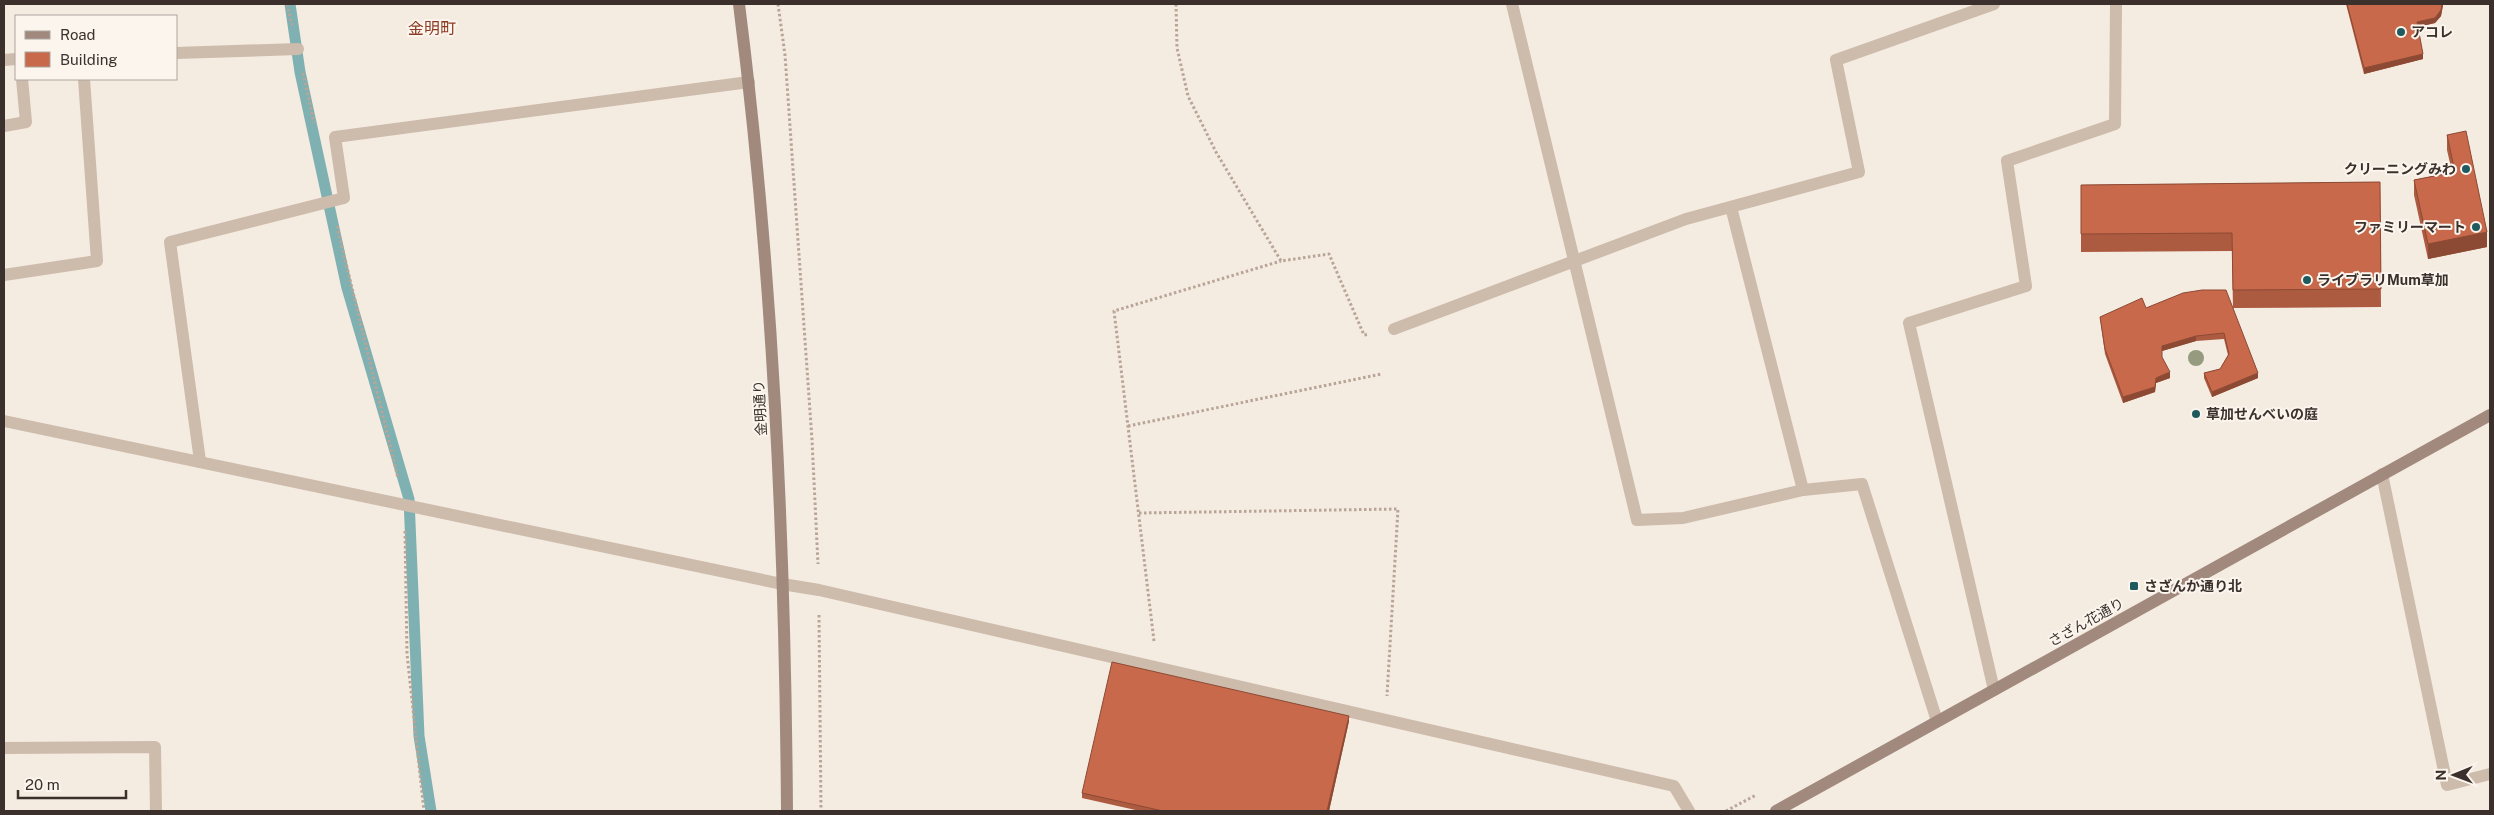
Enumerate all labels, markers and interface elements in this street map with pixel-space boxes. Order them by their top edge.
legend [15,15,178,80]
district label: 金明町 [408,19,456,38]
place label: アコレ [2411,24,2453,40]
text: Road [60,26,96,43]
marker: アコレ [2395,26,2407,38]
text: Building [60,51,118,68]
place label: クリーニングみわ [2344,161,2456,177]
marker: クリーニングみわ [2460,163,2472,175]
place label: ファミリーマート [2354,219,2466,235]
marker: ファミリーマート [2470,221,2482,233]
place label: ライブラリMum草加 [2317,272,2449,288]
marker: ライブラリMum草加 [2301,274,2313,286]
street label: 金明通り [751,380,769,436]
place label: 草加せんべいの庭 [2206,406,2318,422]
marker: 草加せんべいの庭 [2190,408,2202,420]
place label: さざんか通り北 [2144,578,2242,594]
marker: さざんか通り北 [2128,580,2140,592]
street label: さざん花通り [2045,595,2127,649]
north arrow [2429,750,2479,800]
scale bar [18,768,125,800]
text: N [2433,770,2449,781]
text: 20 m [25,776,60,793]

